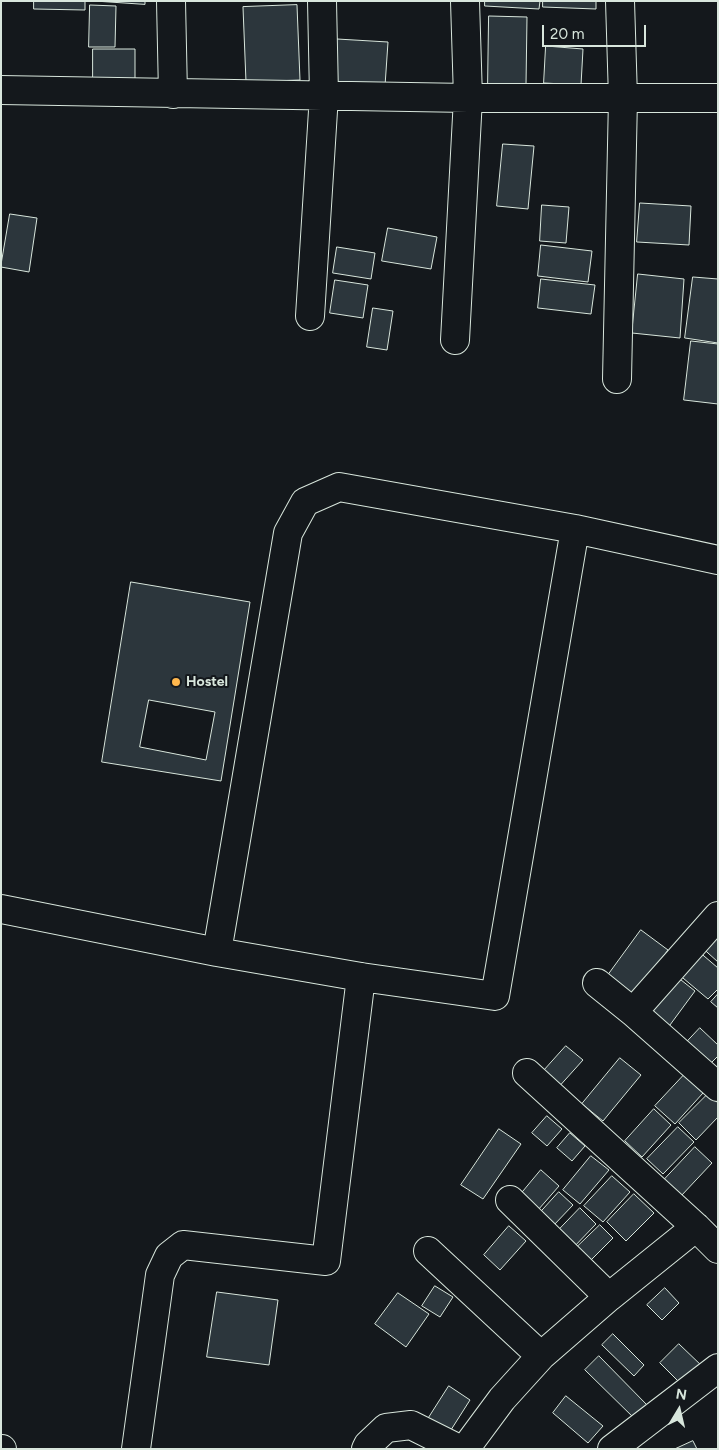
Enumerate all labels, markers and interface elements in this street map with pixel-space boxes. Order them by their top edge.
scale bar [544,15,648,47]
text: 20 m [550,25,584,43]
place label: Hostel [186,674,228,690]
marker: Hostel [170,676,182,688]
north arrow [654,1385,704,1435]
text: N [675,1385,688,1404]

